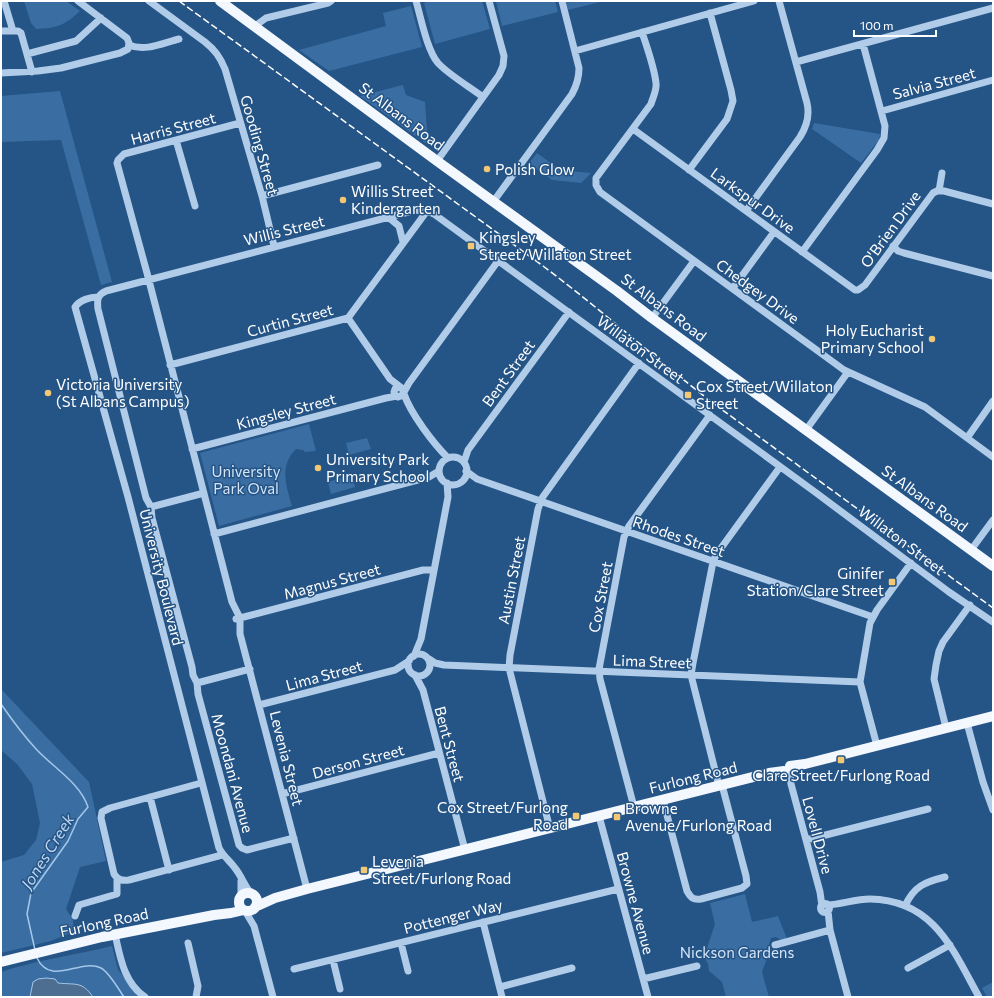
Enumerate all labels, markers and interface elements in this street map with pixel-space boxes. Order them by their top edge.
scale bar [854,12,936,38]
text: 100 m [860,18,894,32]
street label: Salvia Street [891,63,977,103]
street label: St Albans Road [356,78,448,154]
street label: Gooding Street [237,93,283,197]
street label: Harris Street [129,108,217,148]
place label: Polish Glow [495,160,575,178]
street label: Larkspur Drive [707,163,799,237]
marker: Polish Glow [482,164,492,174]
place label: Willis Street Kindergarten [351,182,441,217]
street label: O'Brien Drive [856,187,924,271]
marker: Willis Street Kindergarten [338,195,348,205]
street label: Willis Street [242,211,326,249]
place label: Kingsley Street/Willaton Street [479,228,632,263]
marker: Kingsley Street/Willaton Street [466,241,476,251]
street label: Chedgey Drive [713,255,803,327]
street label: St Albans Road [618,269,710,345]
street label: Curtin Street [245,300,335,340]
street label: Willaton Street [594,311,688,387]
place label: Holy Eucharist Primary School [821,321,924,356]
marker: Holy Eucharist Primary School [927,334,937,344]
street label: Bent Street [478,336,538,410]
place label: Victoria University (St Albans Campus) [56,375,189,410]
place label: Cox Street/Willaton Street [696,377,833,412]
marker: Victoria University (St Albans Campus) [43,388,53,398]
street label: Kingsley Street [234,389,338,433]
marker: Cox Street/Willaton Street [683,390,693,400]
place label: University Park Primary School [326,450,429,485]
street label: St Albans Road [879,461,971,535]
park label: University Park Oval [211,462,281,497]
marker: University Park Primary School [313,463,323,473]
street label: Willaton Street [855,502,949,578]
street label: University Boulevard [136,507,188,647]
street label: Rhodes Street [631,512,727,560]
street label: Austin Street [494,534,528,626]
street label: Magnus Street [282,559,382,603]
street label: Cox Street [584,560,616,634]
place label: Ginifer Station/Clare Street [747,564,884,599]
marker: Ginifer Station/Clare Street [887,577,897,587]
street label: Lima Street [612,651,692,671]
street label: Lima Street [284,656,364,694]
street label: Bent Street [431,704,469,784]
street label: Levenia Street [267,709,307,807]
street label: Moondani Avenue [208,711,258,835]
street label: Derson Street [310,740,406,782]
marker: Clare Street/Furlong Road [836,755,846,765]
street label: Furlong Road [647,757,739,797]
place label: Clare Street/Furlong Road [752,766,930,784]
street label: Lovell Drive [799,794,837,876]
place label: Cox Street/Furlong Road [437,798,568,833]
place label: Browne Avenue/Furlong Road [625,799,772,834]
water label: Jones Creek [15,810,78,894]
marker: Cox Street/Furlong Road [571,811,581,821]
marker: Browne Avenue/Furlong Road [612,812,622,822]
street label: Browne Avenue [614,850,658,956]
place label: Levenia Street/Furlong Road [372,852,511,887]
marker: Levenia Street/Furlong Road [359,865,369,875]
street label: Pottenger Way [402,895,505,937]
street label: Furlong Road [58,904,150,940]
park label: Nickson Gardens [680,943,794,961]

